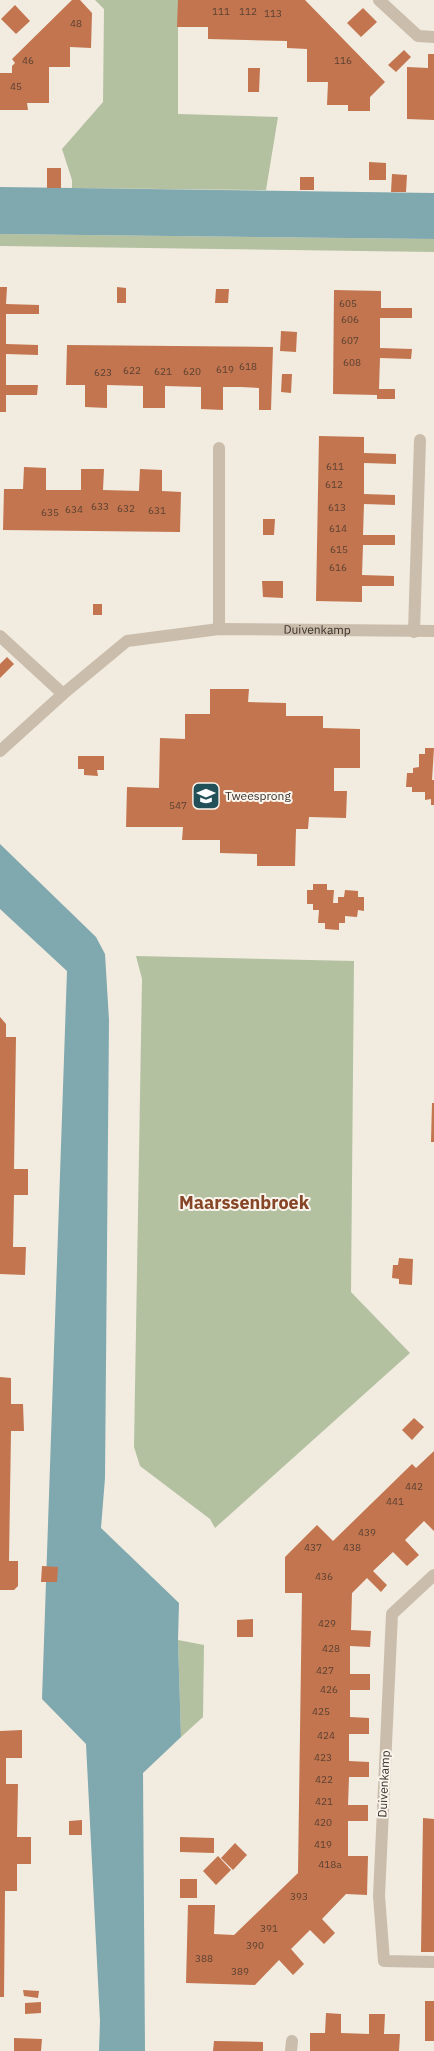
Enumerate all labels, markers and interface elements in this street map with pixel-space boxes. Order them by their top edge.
house number: 111 [212,5,230,18]
house number: 112 [239,5,257,18]
house number: 113 [264,7,282,20]
house number: 48 [70,17,82,30]
house number: 46 [22,54,34,67]
house number: 116 [334,54,352,67]
house number: 45 [10,80,22,93]
house number: 605 [339,297,357,310]
house number: 606 [341,313,359,326]
house number: 607 [341,334,359,347]
house number: 608 [343,356,361,369]
house number: 618 [239,360,257,373]
house number: 619 [216,363,234,376]
house number: 622 [123,364,141,377]
house number: 621 [154,365,172,378]
house number: 620 [183,365,201,378]
house number: 623 [94,366,112,379]
house number: 611 [326,460,344,473]
house number: 612 [325,478,343,491]
house number: 633 [91,500,109,513]
house number: 613 [328,501,346,514]
house number: 632 [117,502,135,515]
house number: 634 [65,503,83,516]
house number: 631 [148,504,166,517]
house number: 635 [41,506,59,519]
house number: 614 [329,522,347,535]
house number: 615 [330,543,348,556]
house number: 616 [329,561,347,574]
street label: Duivenkamp [283,622,351,637]
school or university icon: Tweesprong [191,781,221,811]
place label: Tweesprong [225,788,291,803]
house number: 547 [169,799,187,812]
district label: Maarssenbroek [179,1191,310,1214]
house number: 442 [405,1480,423,1493]
house number: 441 [386,1495,404,1508]
house number: 439 [358,1526,376,1539]
house number: 437 [304,1541,322,1554]
house number: 438 [343,1541,361,1554]
house number: 436 [315,1570,333,1583]
house number: 429 [318,1617,336,1630]
house number: 428 [322,1642,340,1655]
house number: 427 [316,1664,334,1677]
house number: 426 [320,1683,338,1696]
house number: 425 [312,1705,330,1718]
house number: 424 [317,1729,335,1742]
street label: Duivenkamp [374,1750,393,1818]
house number: 423 [314,1751,332,1764]
house number: 422 [315,1773,333,1786]
house number: 421 [315,1795,333,1808]
house number: 420 [314,1816,332,1829]
house number: 419 [314,1838,332,1851]
house number: 418a [318,1858,342,1871]
house number: 393 [290,1890,308,1903]
house number: 391 [260,1922,278,1935]
house number: 390 [246,1939,264,1952]
house number: 388 [195,1952,213,1965]
house number: 389 [231,1965,249,1978]

